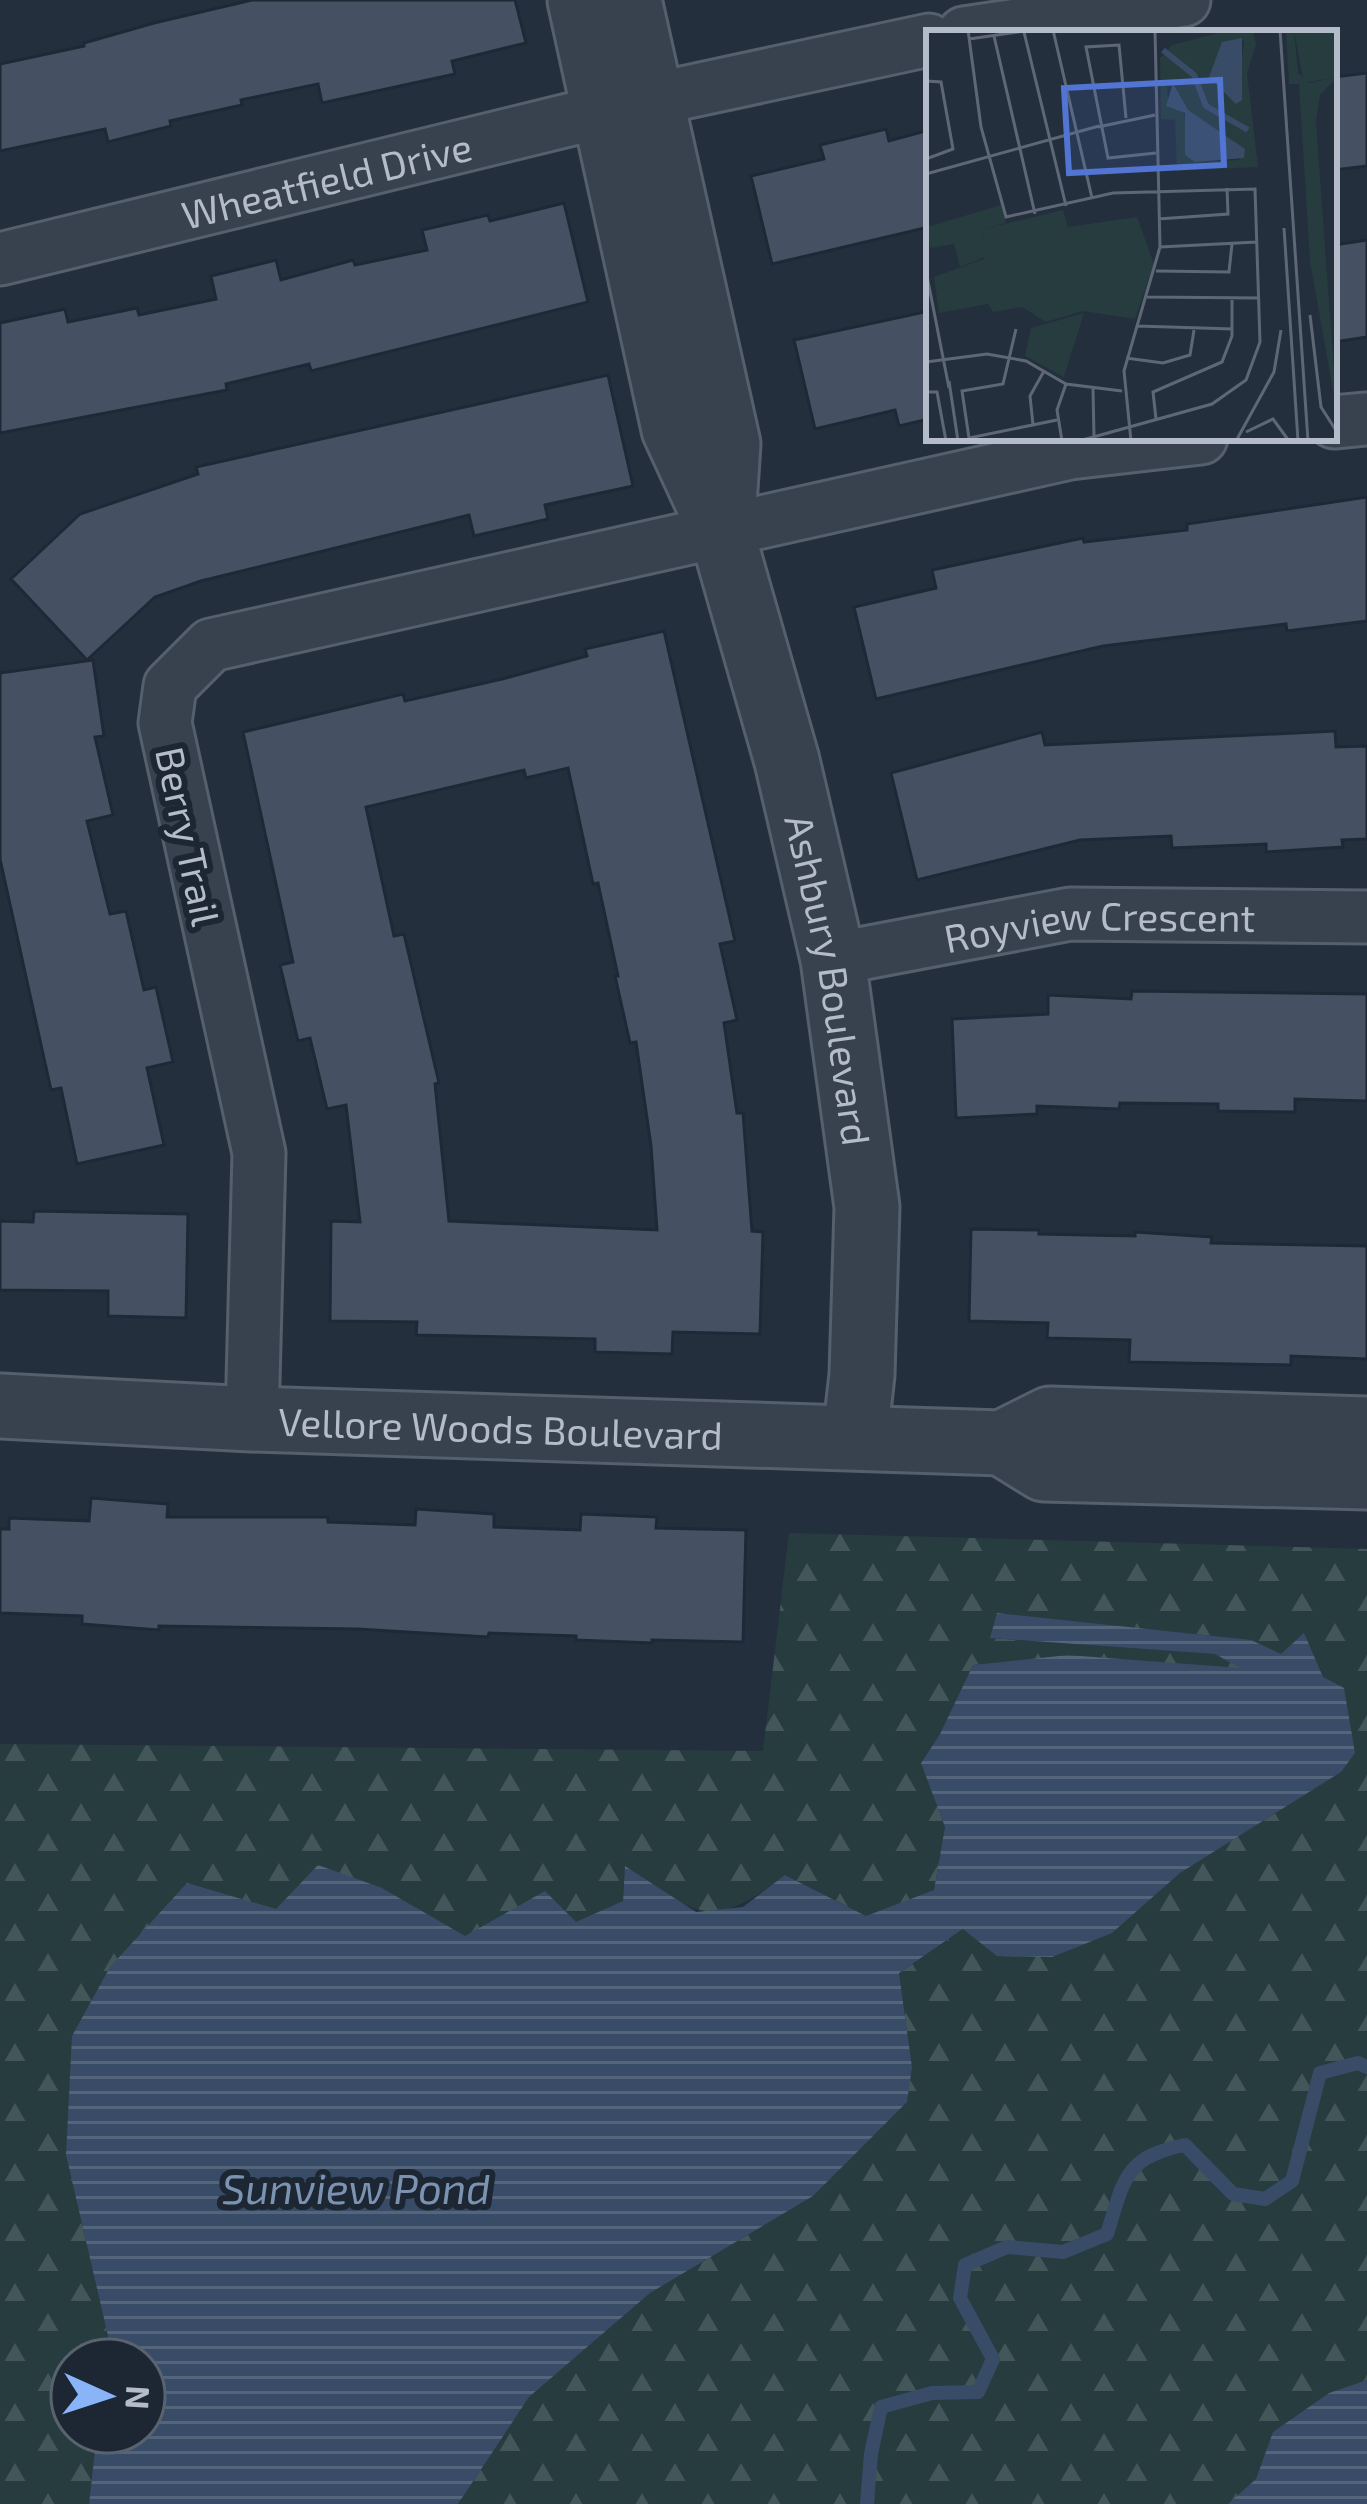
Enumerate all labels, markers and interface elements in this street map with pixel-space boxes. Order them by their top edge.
inset map [926,30,1337,441]
street label: Wheatfield Drive [177,121,476,237]
street label: Berry Trail [147,742,231,930]
street label: Ashbury Boulevard [777,810,882,1148]
street label: Royview Crescent [940,890,1256,961]
street label: Vellore Woods Boulevard [277,1396,724,1458]
water label: Sunview Pond [222,2162,490,2212]
north arrow [48,2336,168,2456]
text: N [118,2385,160,2411]

